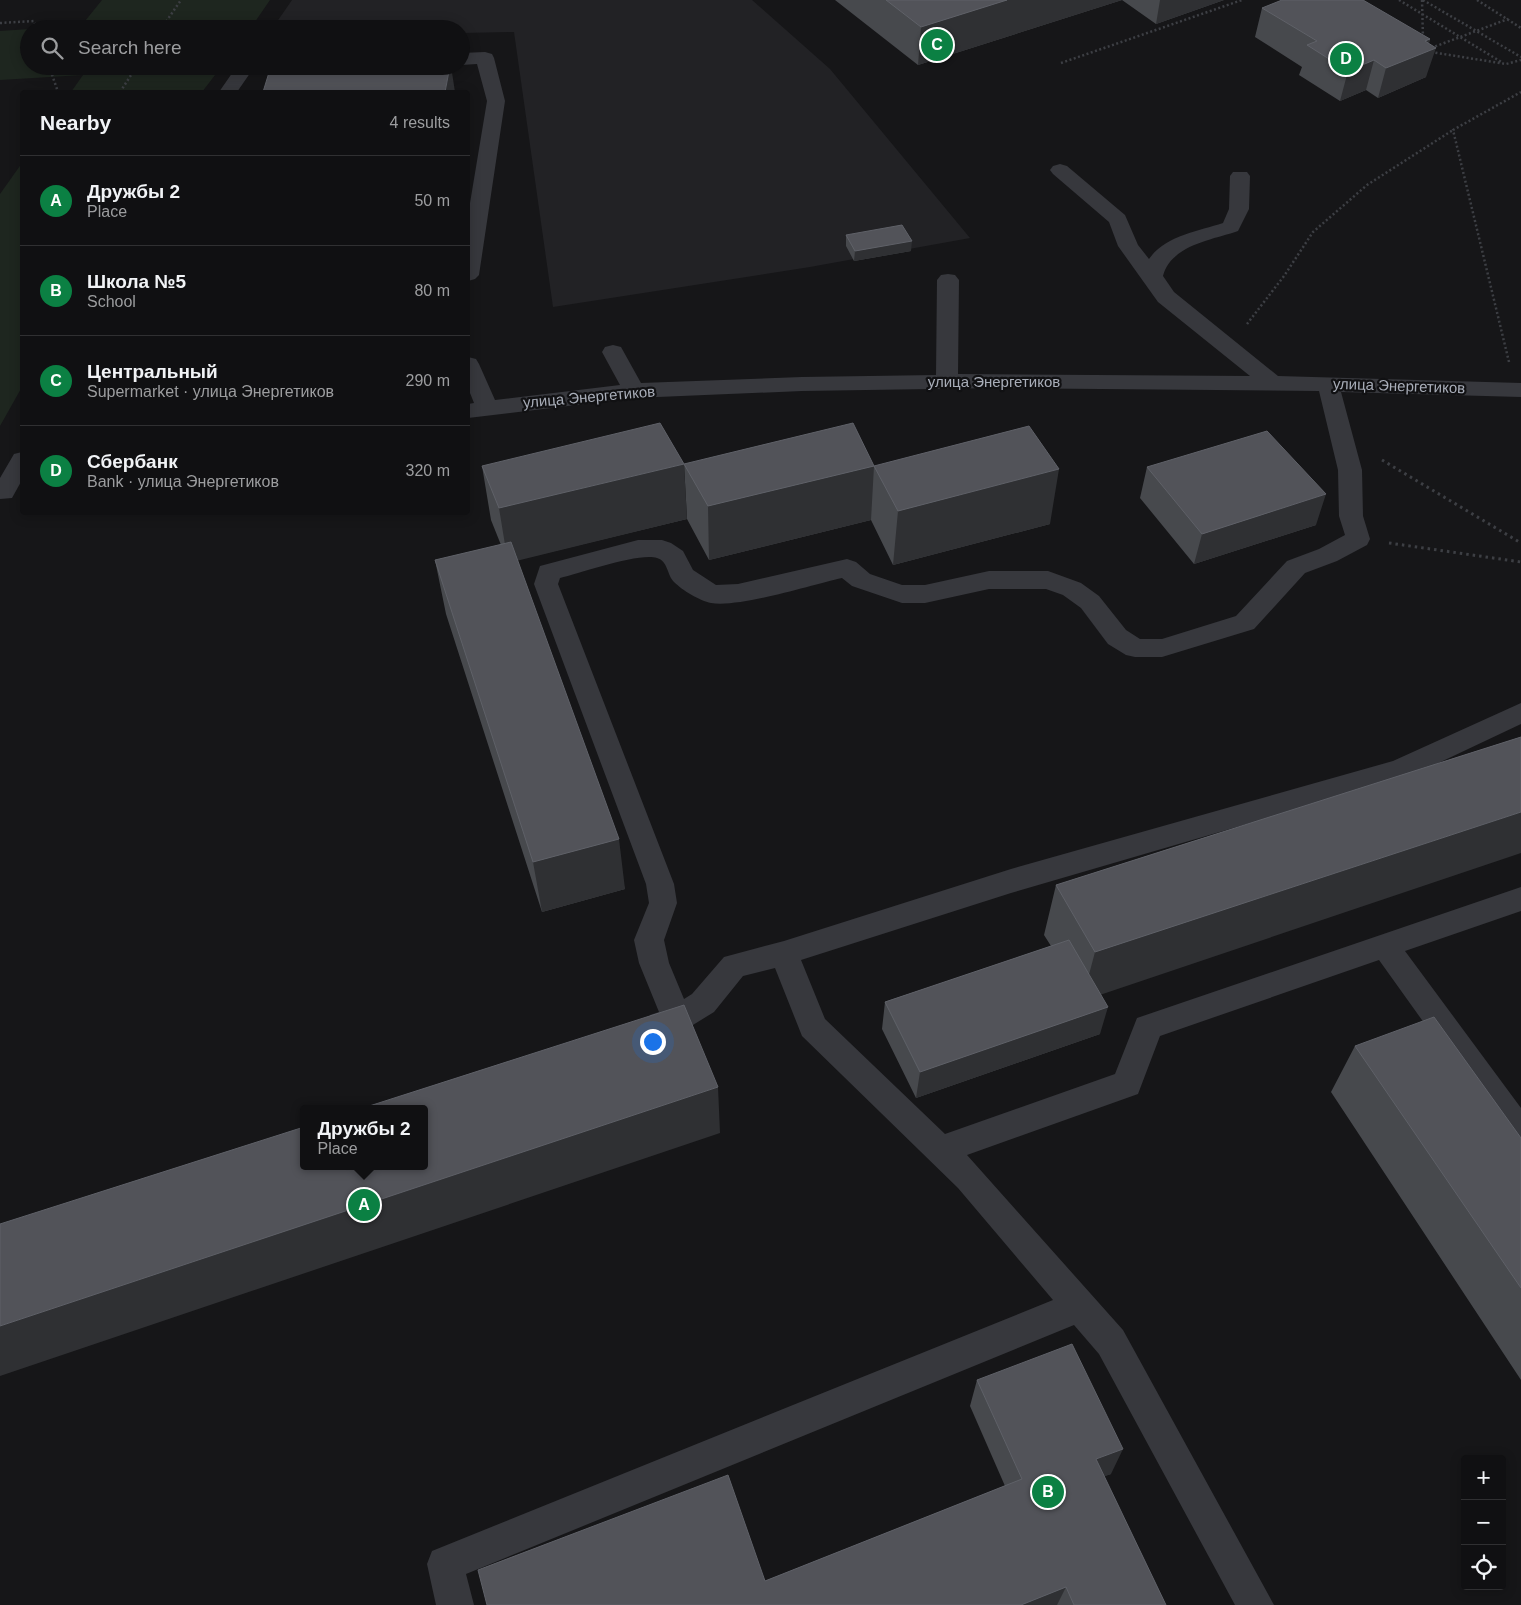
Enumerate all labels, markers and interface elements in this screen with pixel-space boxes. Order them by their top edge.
search box [20,20,470,75]
pin: C [921,26,953,64]
icon: search [38,34,66,62]
text: Search here [78,37,182,58]
pin: D [1330,40,1362,78]
text: Nearby [40,111,111,134]
text: 4 results [390,114,450,131]
text: Дружбы 2 [87,181,180,202]
text: A [50,192,62,209]
text: 50 m [414,192,450,209]
text: Place [87,203,127,220]
text: Школа №5 [87,271,186,292]
text: B [50,282,62,299]
text: 80 m [414,282,450,299]
text: School [87,293,136,310]
text: Центральный [87,361,218,382]
text: C [50,372,62,389]
text: 290 m [406,372,450,389]
street label: улица Энергетиков [928,373,1060,390]
street label: улица Энергетиков [1333,375,1466,396]
street label: улица Энергетиков [522,382,656,411]
text: Supermarket · улица Энергетиков [87,383,334,400]
text: Сбербанк [87,451,178,472]
text: D [50,462,62,479]
text: 320 m [406,462,450,479]
text: Bank · улица Энергетиков [87,473,279,490]
your location [640,1029,666,1055]
popup [300,1105,428,1170]
text: Дружбы 2 [318,1118,410,1139]
text: Place [318,1140,358,1157]
pin: A [348,1186,380,1224]
map controls [1461,1455,1506,1590]
button: + [1461,1455,1506,1500]
pin: B [1032,1473,1064,1511]
button: − [1461,1500,1506,1545]
button: locate [1461,1545,1506,1590]

